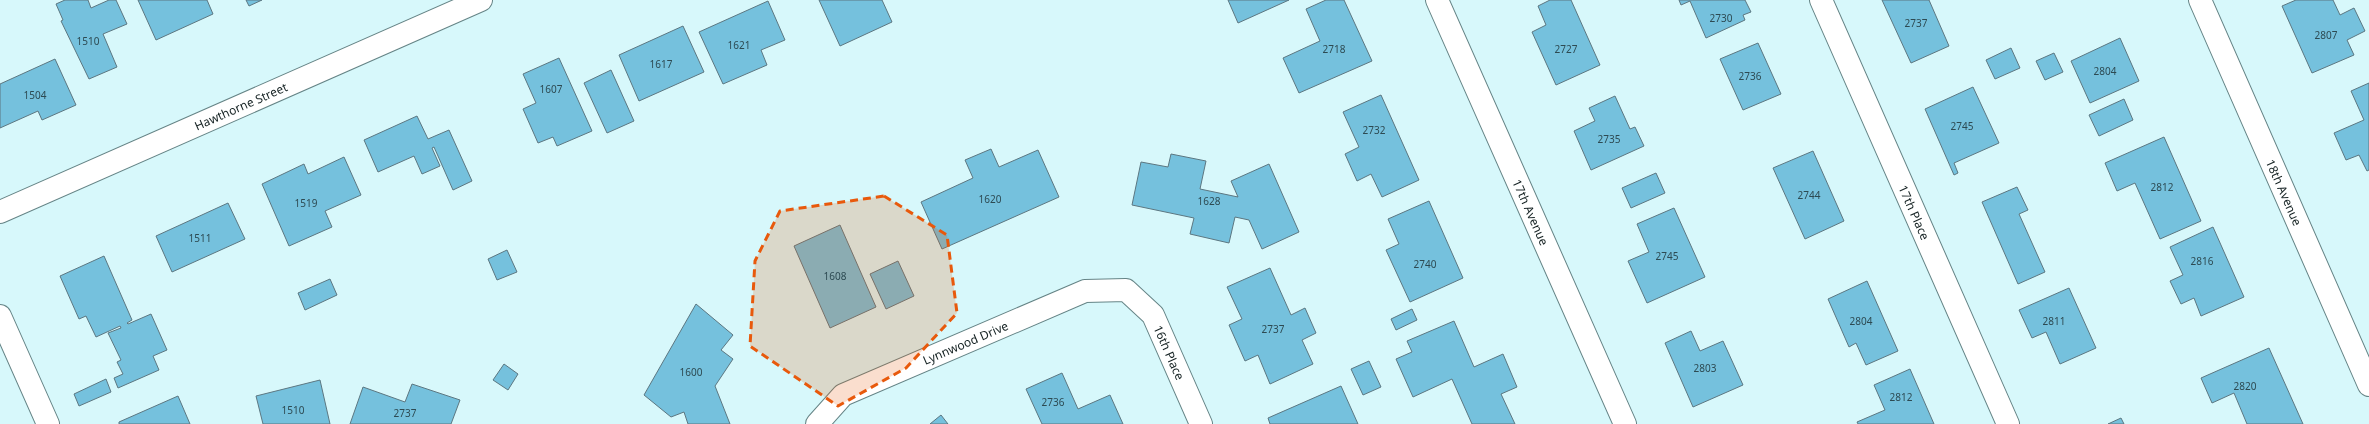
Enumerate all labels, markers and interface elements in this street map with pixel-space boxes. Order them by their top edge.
house number: 2730 [1710,11,1733,25]
house number: 2737 [1905,16,1928,30]
house number: 2807 [2315,28,2338,42]
house number: 1510 [77,34,100,48]
house number: 1621 [728,38,750,52]
house number: 2718 [1323,42,1346,56]
house number: 2727 [1555,42,1578,56]
house number: 1617 [650,57,673,71]
house number: 2804 [2094,64,2117,78]
house number: 2736 [1739,69,1762,83]
street label: Hawthorne Street [191,78,290,134]
house number: 1607 [540,82,563,96]
house number: 1504 [24,88,47,102]
house number: 2745 [1951,119,1974,133]
house number: 2732 [1363,123,1386,137]
house number: 2735 [1598,132,1621,146]
street label: 18th Avenue [2262,156,2307,228]
street label: 17th Avenue [1509,176,1553,248]
house number: 2812 [2151,180,2174,194]
street label: 17th Place [1895,182,1934,243]
house number: 2744 [1798,188,1821,202]
house number: 1620 [979,192,1002,206]
house number: 1628 [1198,194,1221,208]
house number: 1519 [295,196,318,210]
house number: 1511 [189,231,211,245]
house number: 2745 [1656,249,1679,263]
house number: 2816 [2191,254,2214,268]
house number: 2740 [1414,257,1437,271]
house number: 1608 [824,269,847,283]
house number: 2804 [1850,314,1873,328]
house number: 2811 [2043,314,2065,328]
street label: Lynnwood Drive [920,317,1011,368]
street label: 16th Place [1150,322,1189,383]
house number: 2737 [1262,322,1285,336]
house number: 2803 [1694,361,1717,375]
house number: 1600 [680,365,703,379]
house number: 2820 [2234,379,2257,393]
house number: 2812 [1890,390,1913,404]
house number: 2736 [1042,395,1065,409]
house number: 1510 [282,403,305,417]
house number: 2737 [394,406,417,420]

